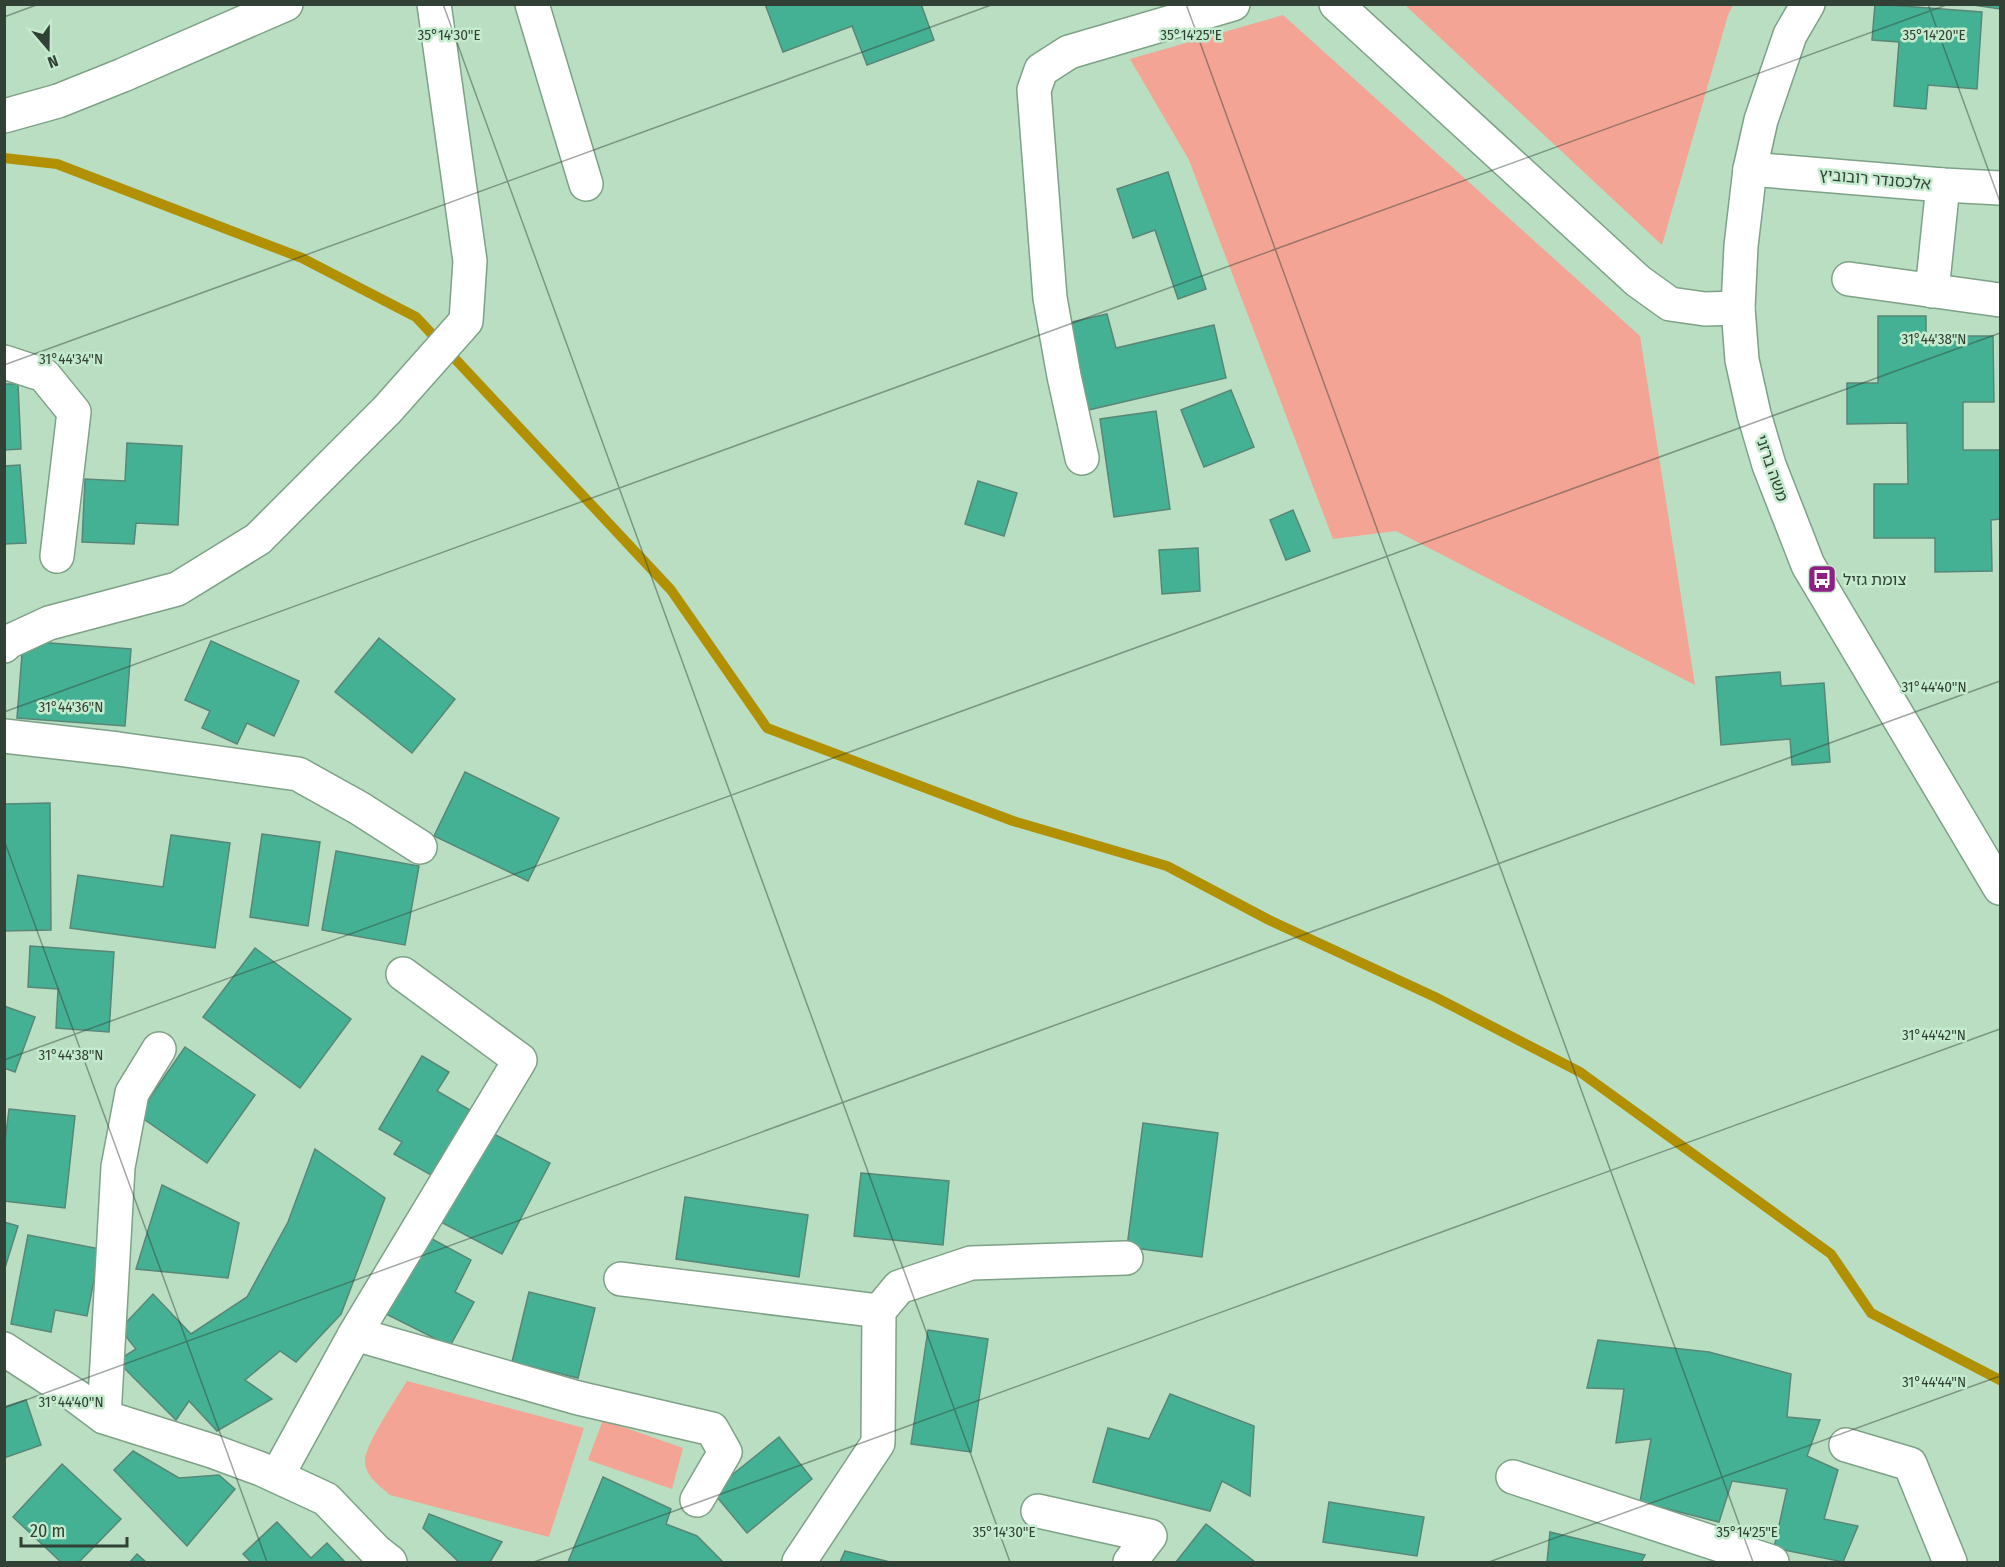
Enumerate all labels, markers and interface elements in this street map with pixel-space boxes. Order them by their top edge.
north arrow [18,18,78,78]
text: 35°14'30"E [417,26,481,44]
text: 35°14'25"E [1160,26,1222,44]
text: 35°14'20"E [1903,26,1965,44]
text: N [45,51,61,72]
street label: אלכסנדר רובוביץ [1818,165,1932,193]
text: 31°44'38"N [1902,330,1966,348]
text: 31°44'34"N [39,350,103,368]
street label: משה ברזני [1752,432,1792,504]
bus stop icon: צומת גזיל [1806,563,1838,595]
place label: צומת גזיל [1843,570,1906,589]
text: 31°44'40"N [1901,678,1967,696]
text: 31°44'36"N [39,698,103,716]
text: 31°44'42"N [1902,1026,1966,1044]
text: 31°44'38"N [39,1046,103,1064]
text: 31°44'44"N [1902,1373,1966,1391]
text: 31°44'40"N [38,1393,104,1411]
scale bar [21,1510,128,1548]
text: 20 m [30,1520,65,1542]
text: 35°14'30"E [972,1523,1036,1541]
text: 35°14'25"E [1716,1523,1778,1541]

